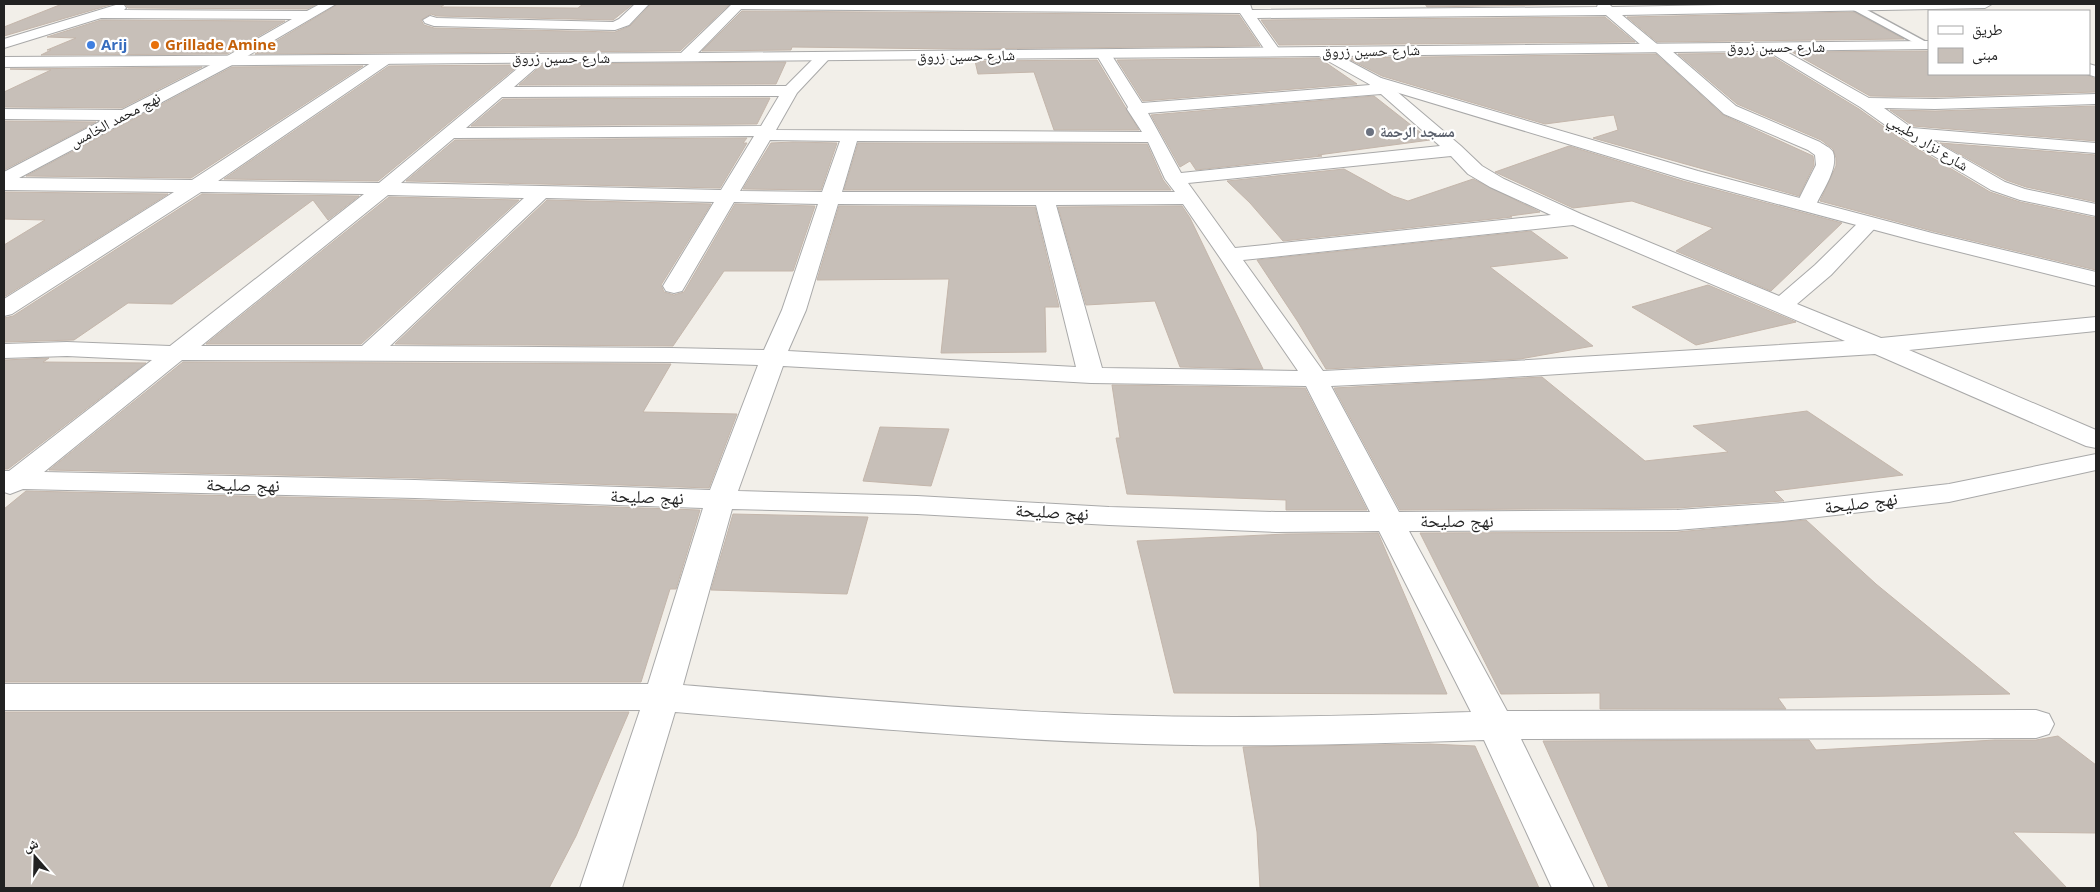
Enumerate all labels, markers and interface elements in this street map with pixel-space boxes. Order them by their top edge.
legend [1928,10,2090,75]
text: طريق [1972,19,2003,40]
place label: Arij [101,34,127,54]
place label: Grillade Amine [165,34,276,54]
street label: شارع حسين زروق [1727,36,1825,57]
marker: Arij [85,39,97,51]
marker: Grillade Amine [149,39,161,51]
street label: شارع حسين زروق [1322,39,1420,62]
street label: شارع حسين زروق [917,44,1015,67]
text: مبنى [1972,44,1998,65]
street label: شارع حسين زروق [512,47,610,68]
street label: نهج محمد الخامس [66,87,164,152]
street label: شارع نزار رطيبي [1883,109,1973,177]
place label: مسجد الرحمة [1380,121,1455,141]
marker: مسجد الرحمة [1364,126,1376,138]
street label: نهج صليحة [206,471,280,498]
street label: نهج صليحة [610,483,684,510]
street label: نهج صليحة [1823,486,1899,519]
street label: نهج صليحة [1015,497,1089,526]
street label: نهج صليحة [1420,508,1494,533]
north arrow [10,832,60,882]
text: ش [20,833,41,856]

